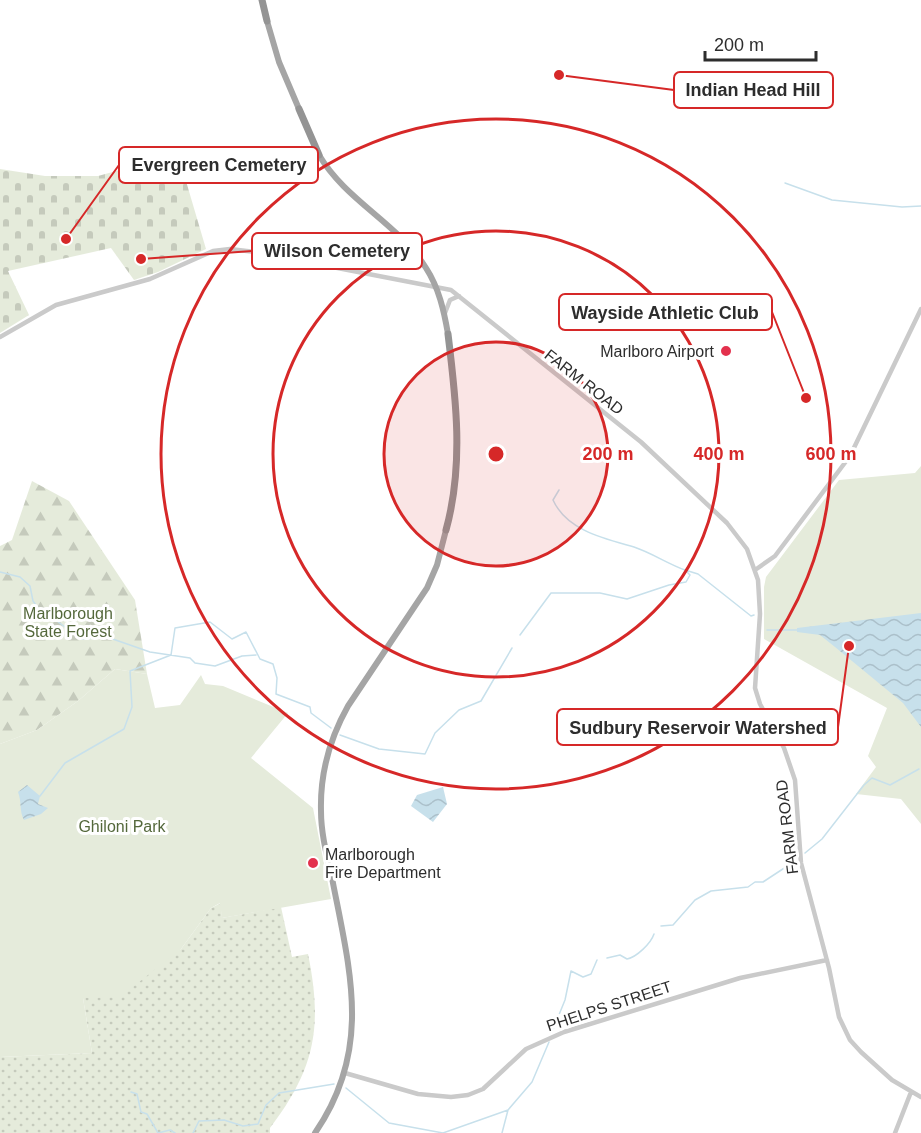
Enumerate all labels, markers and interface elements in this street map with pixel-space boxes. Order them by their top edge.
scale bar [705,24,816,62]
text: 200 m [714,35,764,55]
callout: Indian Head Hill [674,72,833,108]
text: Indian Head Hill [685,80,821,100]
callout: Evergreen Cemetery [119,147,318,183]
text: Evergreen Cemetery [131,155,307,175]
callout: Wilson Cemetery [252,233,422,269]
text: Wilson Cemetery [264,241,410,261]
callout: Wayside Athletic Club [559,294,772,330]
text: Wayside Athletic Club [571,303,759,323]
place label: Marlboro Airport [600,343,715,360]
marker: Marlboro Airport [719,344,733,358]
street label: FARM ROAD [541,346,627,418]
centre of rings [486,444,506,464]
text: 200 m [582,444,634,464]
text: 400 m [693,444,745,464]
text: 600 m [805,444,857,464]
park label: Marlborough State Forest [23,605,113,640]
callout: Sudbury Reservoir Watershed [557,709,838,745]
text: Sudbury Reservoir Watershed [569,718,827,738]
street label: FARM ROAD [773,779,801,875]
park label: Ghiloni Park [78,818,167,835]
place label: Marlborough Fire Department [325,846,441,881]
marker: Marlborough Fire Department [306,856,320,870]
street label: PHELPS STREET [544,978,674,1034]

